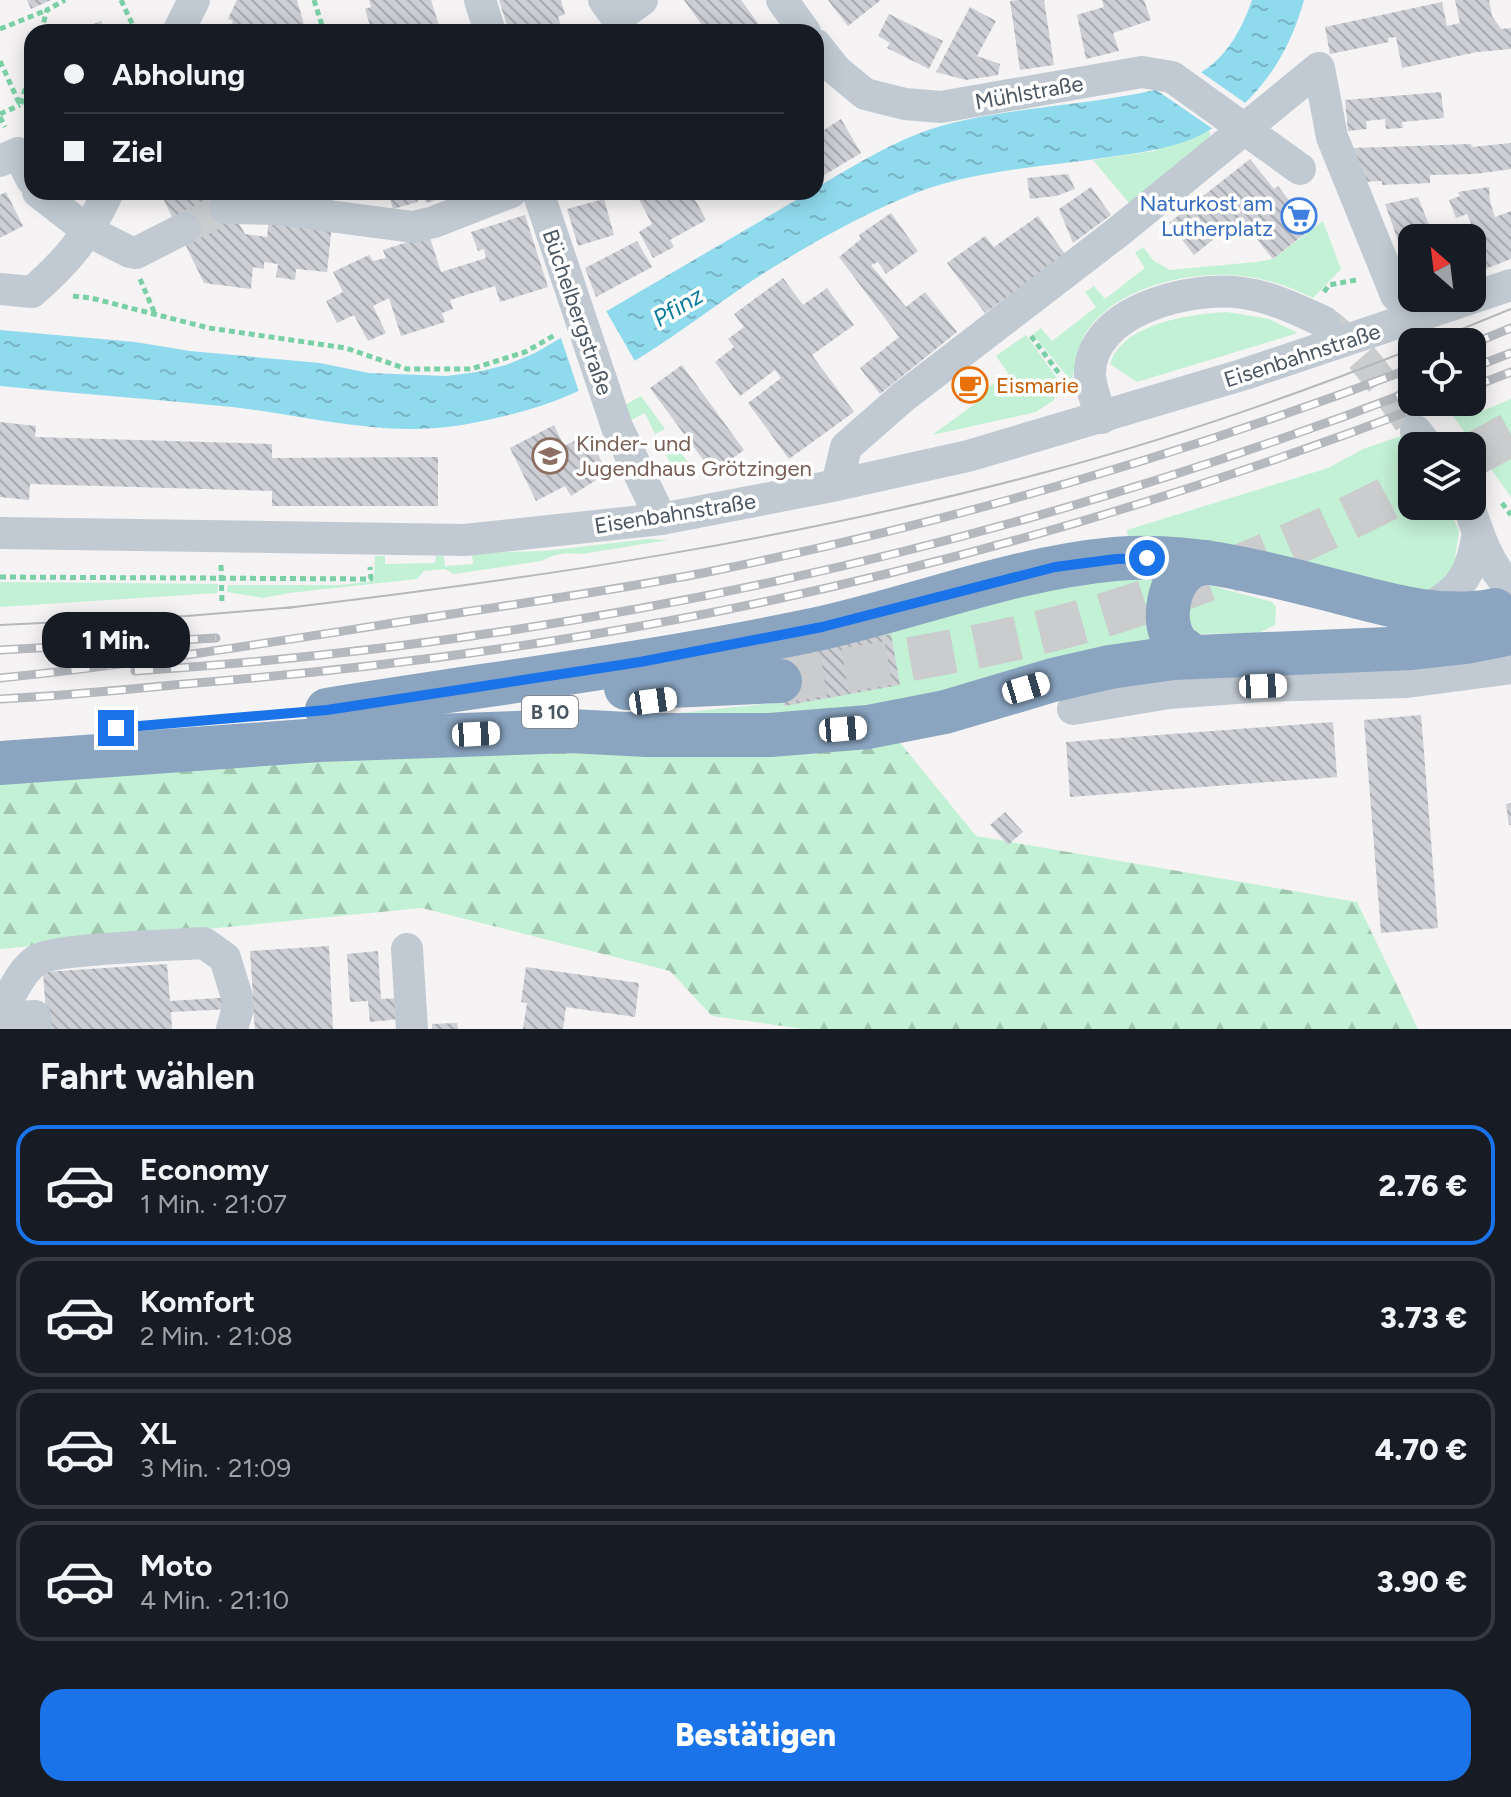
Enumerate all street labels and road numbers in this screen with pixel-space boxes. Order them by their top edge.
street label: Mühlstraße [973,70,1085,115]
street label: Büchelbergstraße [536,226,619,399]
street label: Eisenbahnstraße [1220,317,1384,393]
street label: Eisenbahnstraße [592,487,758,540]
road number: B 10 [522,696,578,728]

